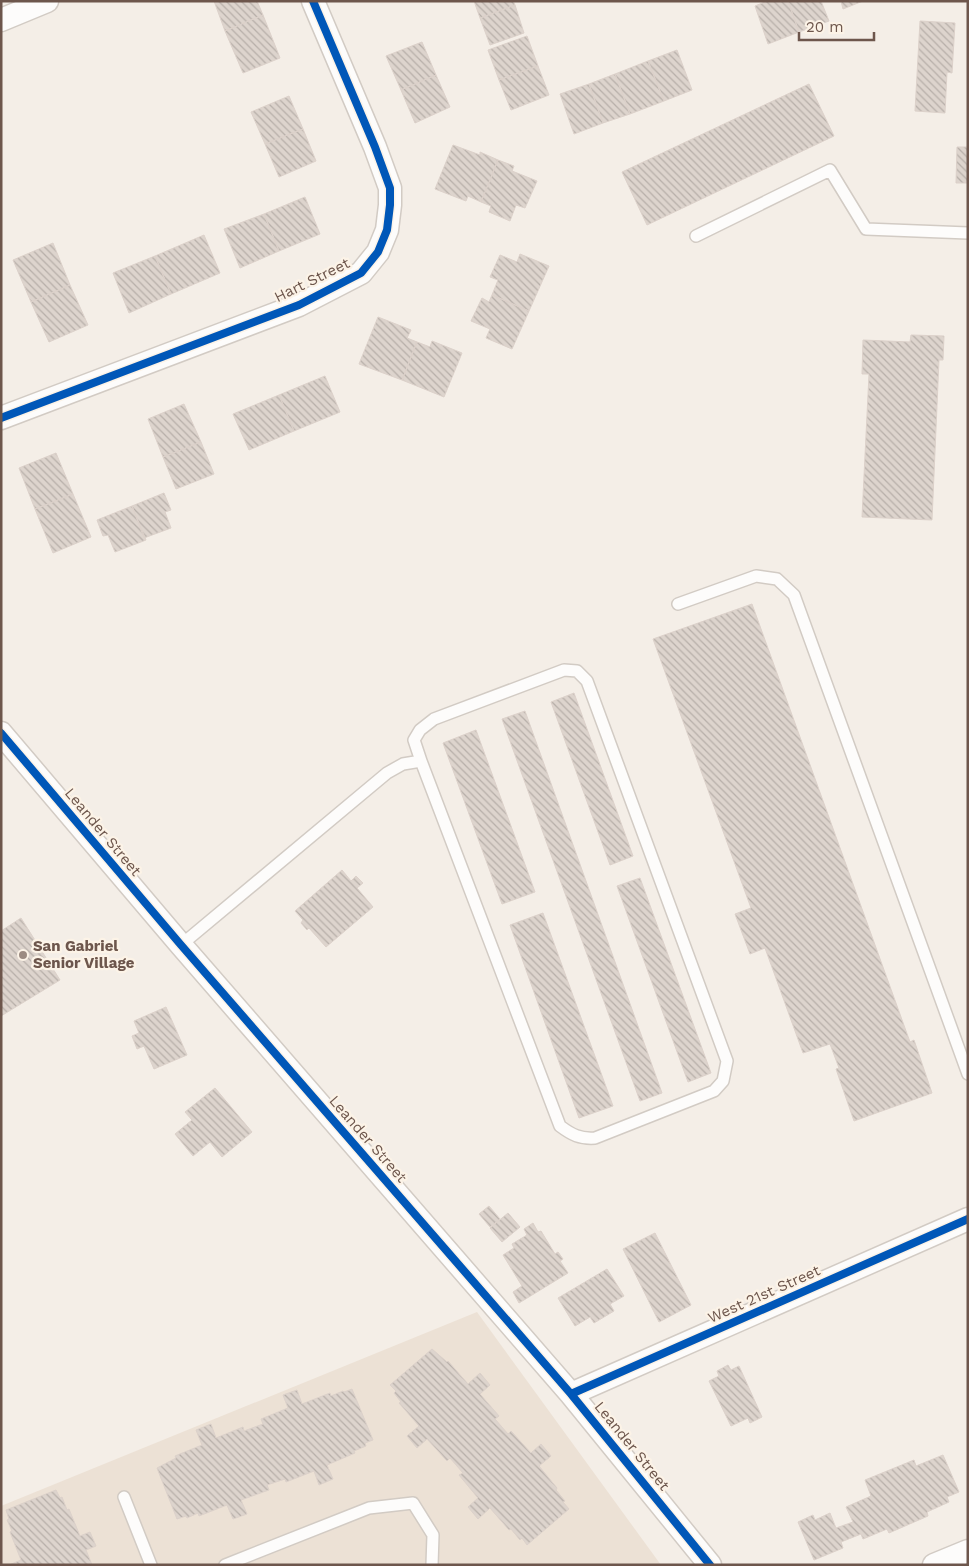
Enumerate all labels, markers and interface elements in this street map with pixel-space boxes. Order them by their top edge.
scale bar [799,10,874,42]
text: 20 m [806,18,844,36]
street label: Hart Street [271,254,353,306]
street label: Leander Street [61,784,145,880]
place label: San Gabriel Senior Village [33,937,135,972]
marker: San Gabriel Senior Village [17,949,29,961]
street label: Leander Street [325,1092,411,1187]
street label: West 21st Street [705,1261,824,1327]
street label: Leander Street [591,1398,674,1495]

